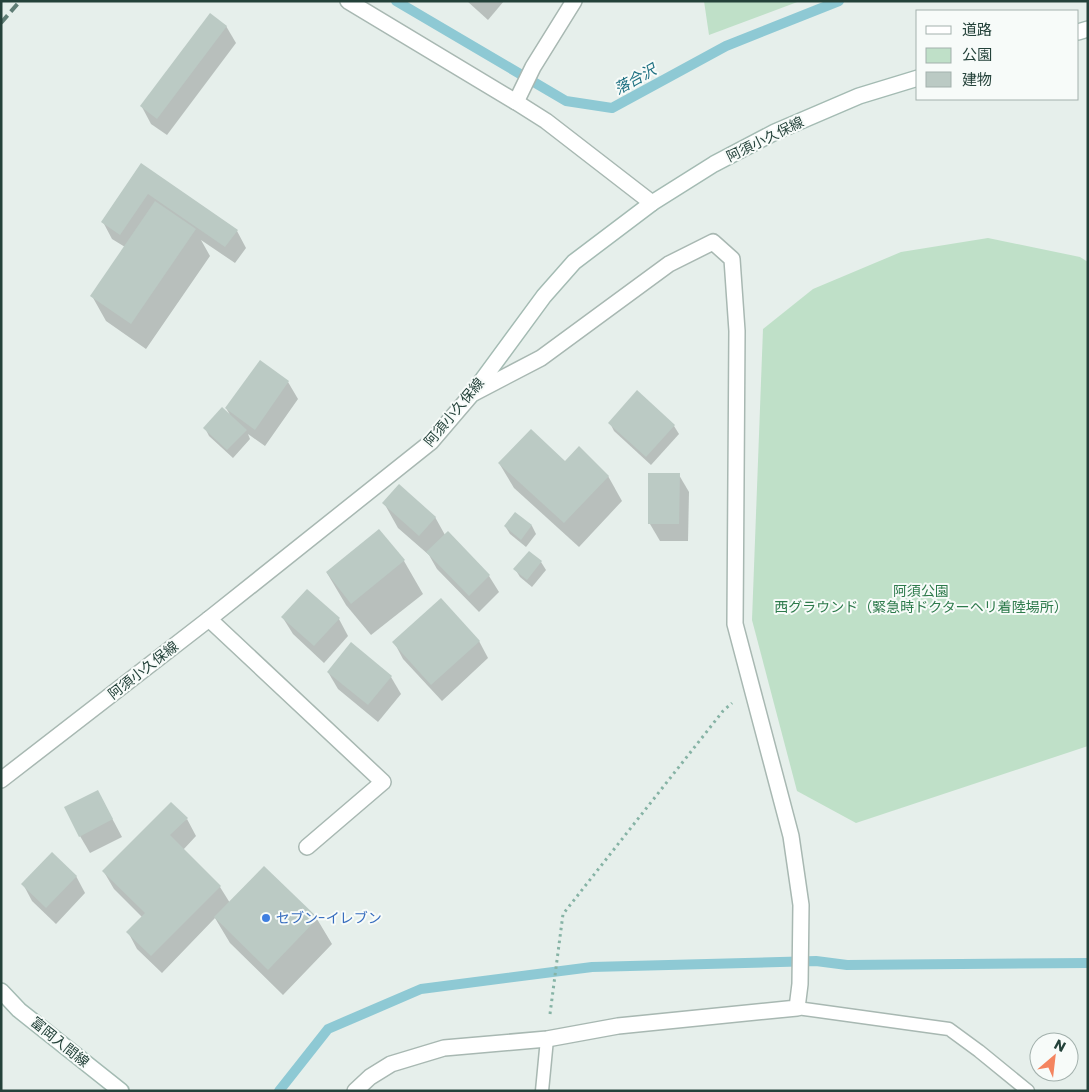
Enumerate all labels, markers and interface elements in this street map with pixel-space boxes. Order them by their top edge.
legend [916,10,1079,100]
text: 道路 [962,19,992,40]
text: 公園 [962,44,992,65]
water label: 落合沢 [610,58,662,99]
text: 建物 [962,69,992,90]
street label: 阿須小久保線 [723,112,807,166]
street label: 阿須小久保線 [419,373,489,451]
park label: 阿須公園 西グラウンド（緊急時ドクターヘリ着陸場所） [774,581,1068,617]
street label: 阿須小久保線 [104,636,182,704]
place label: セブン-イレブン [276,908,382,928]
marker: セブン-イレブン [260,912,272,924]
street label: 富岡入間線 [27,1012,93,1072]
north arrow [1029,1032,1079,1082]
text: N [1051,1034,1069,1057]

